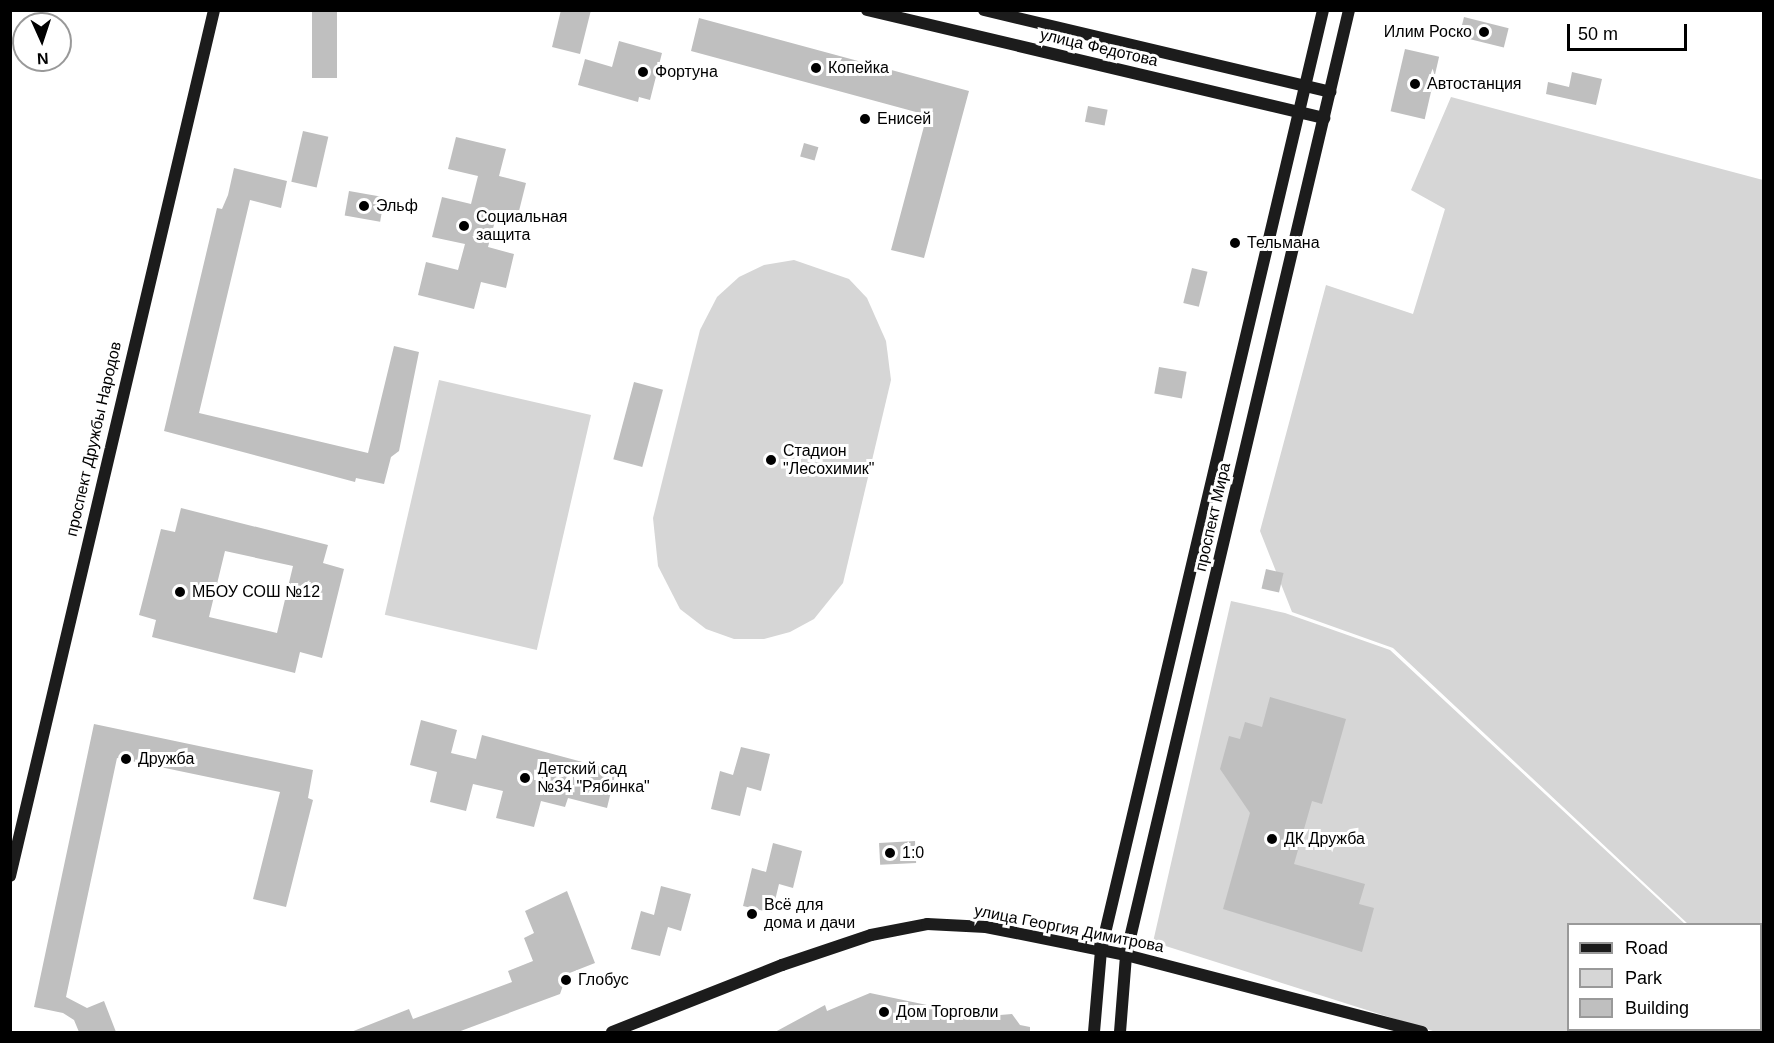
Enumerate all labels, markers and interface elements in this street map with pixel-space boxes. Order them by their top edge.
north arrow [12,12,72,72]
scale bar [1570,12,1690,50]
place label: Илим Роско [1384,22,1472,42]
text: 50 m [1578,24,1618,44]
street label: улица Федотова [1038,25,1160,71]
marker: Илим Роско [1477,25,1491,39]
text: N [37,50,49,67]
place label: Копейка [828,58,889,78]
marker: Копейка [809,61,823,75]
place label: Фортуна [655,62,718,82]
marker: Фортуна [636,65,650,79]
place label: Автостанция [1427,74,1522,94]
marker: Автостанция [1408,77,1422,91]
place label: Енисей [877,109,931,129]
marker: Енисей [858,112,872,126]
place label: Эльф [376,196,418,216]
marker: Эльф [357,199,371,213]
place label: Социальная защита [476,207,568,245]
marker: Социальная защита [457,219,471,233]
place label: Тельмана [1247,233,1320,253]
marker: Тельмана [1228,236,1242,250]
street label: проспект Дружбы Народов [62,340,126,538]
place label: Стадион "Лесохимик" [783,441,875,479]
marker: Стадион "Лесохимик" [764,453,778,467]
street label: проспект Мира [1191,461,1235,573]
place label: МБОУ СОШ №12 [192,582,320,602]
marker: МБОУ СОШ №12 [173,585,187,599]
place label: Дружба [138,749,194,769]
marker: Дружба [119,752,133,766]
place label: Детский сад №34 "Рябинка" [537,759,650,797]
marker: Детский сад №34 "Рябинка" [518,771,532,785]
place label: ДК Дружба [1284,829,1365,849]
marker: ДК Дружба [1265,832,1279,846]
place label: 1:0 [902,843,924,863]
marker: 1:0 [883,846,897,860]
place label: Всё для дома и дачи [764,895,855,933]
street label: улица Георгия Димитрова [973,901,1165,957]
marker: Всё для дома и дачи [745,907,759,921]
legend [1567,923,1762,1031]
text: Road [1625,938,1668,958]
text: Park [1625,968,1662,988]
place label: Глобус [578,970,629,990]
marker: Глобус [559,973,573,987]
text: Building [1625,998,1689,1018]
place label: Дом Торговли [896,1002,998,1022]
marker: Дом Торговли [877,1005,891,1019]

